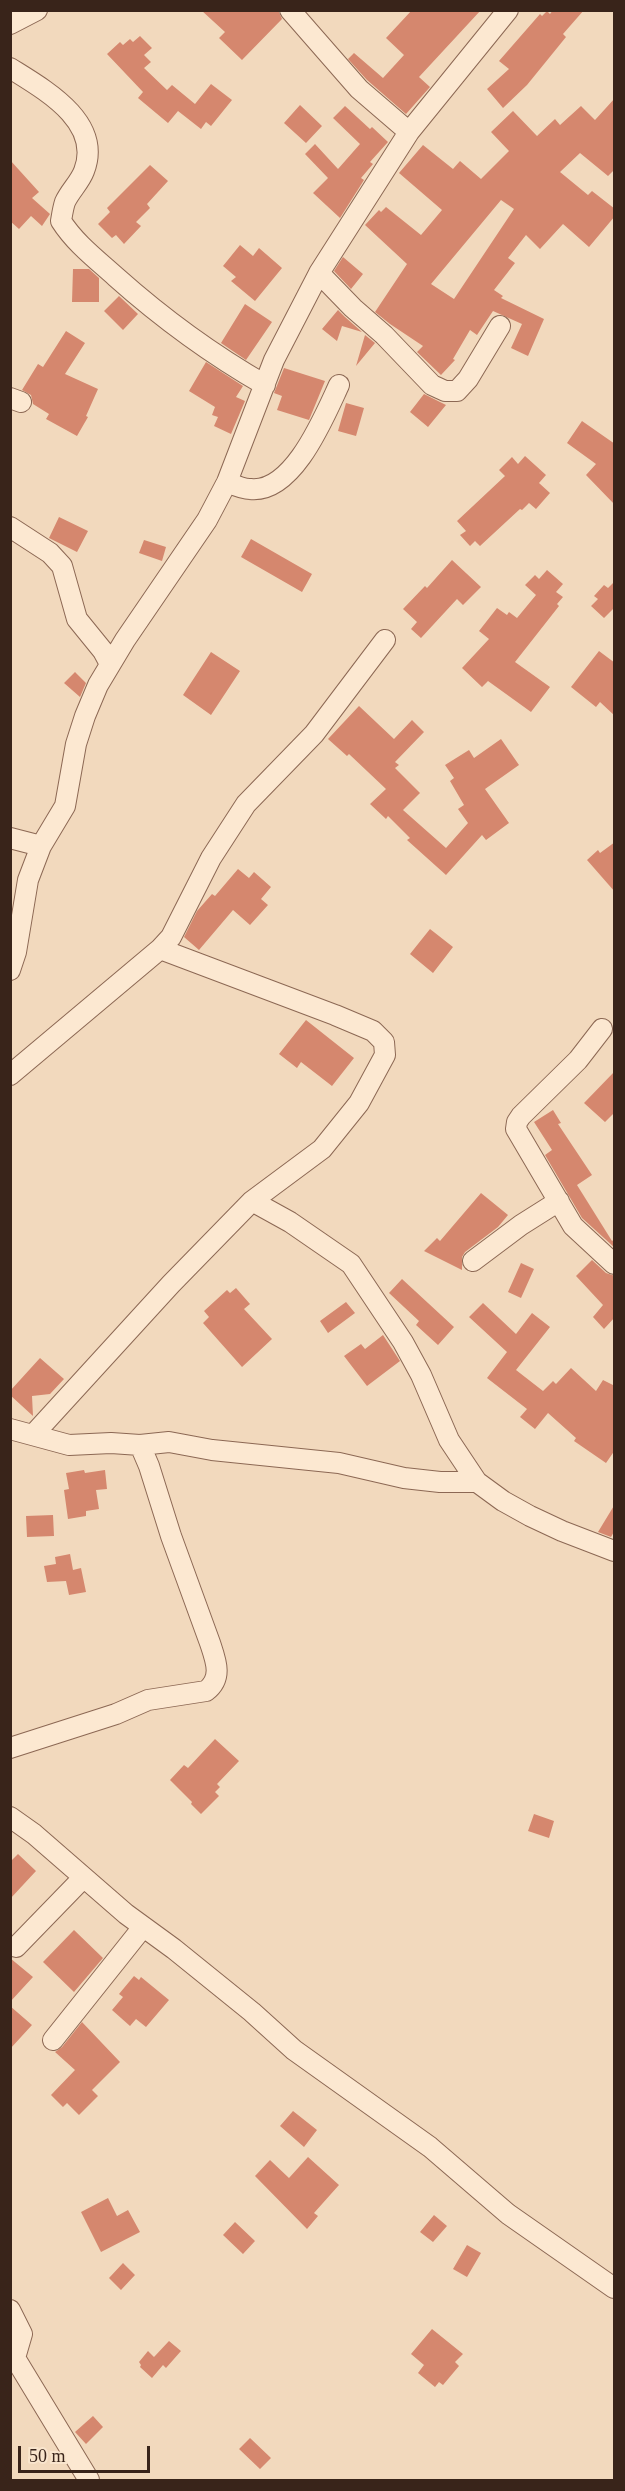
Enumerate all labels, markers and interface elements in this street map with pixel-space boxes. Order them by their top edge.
scale bar [21,2434,153,2472]
text: 50 m [29,2446,66,2466]

